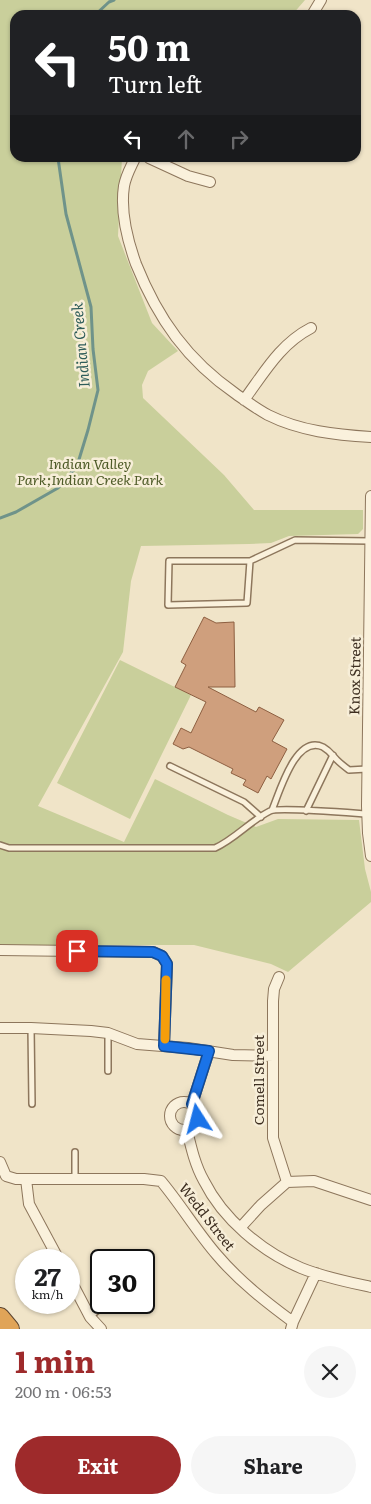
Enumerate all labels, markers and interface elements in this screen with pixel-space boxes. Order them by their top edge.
text: 50 m [108,20,191,72]
icon: left [25,30,90,95]
text: Turn left [108,67,202,100]
icon: left [119,125,147,153]
icon: ahead [172,125,200,153]
icon: right [225,125,253,153]
water label: Indian Creek [64,301,95,389]
park label: Indian Valley Park;Indian Creek Park [17,453,164,489]
street label: Knox Street [343,636,365,715]
pin [56,930,98,972]
icon: arrive [63,937,91,965]
street label: Comell Street [248,1034,268,1125]
position arrow [171,1092,223,1144]
street label: Wedd Street [175,1178,241,1255]
speed limit sign: 30 [90,1249,155,1314]
text: 27 [34,1257,61,1294]
text: km/h [32,1285,63,1303]
text: 1 min [15,1338,95,1382]
button: close [304,1346,356,1398]
text: 200 m · 06:53 [15,1379,112,1403]
button: Exit [15,1436,181,1494]
button: Share [191,1436,356,1494]

